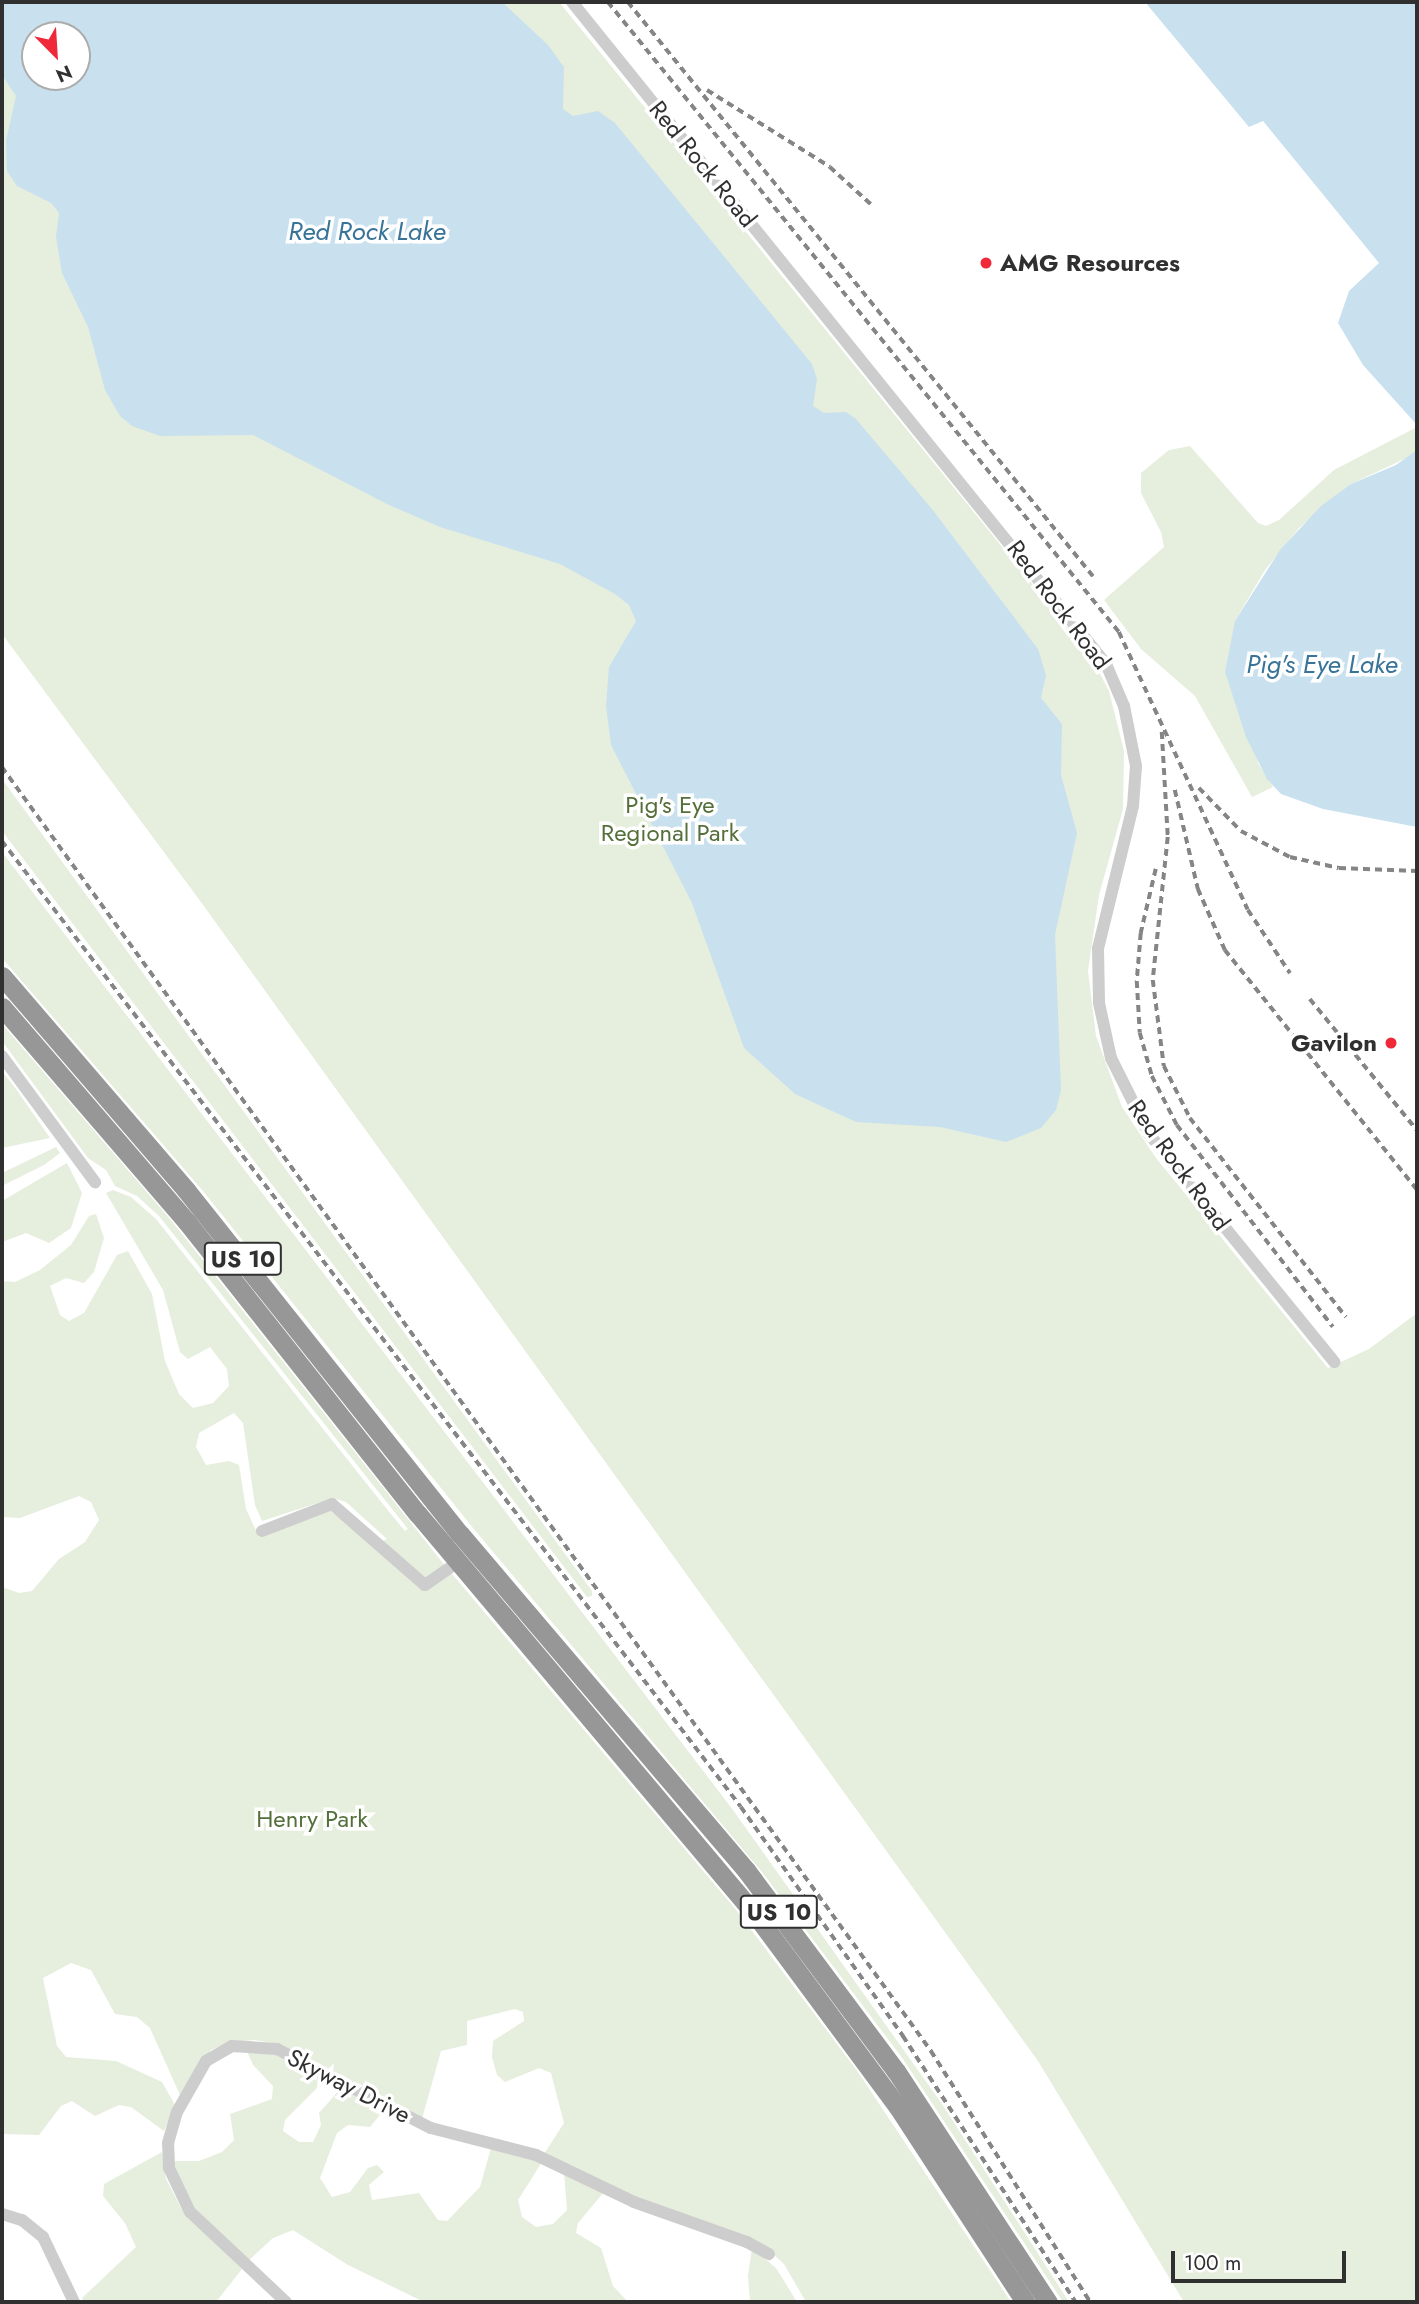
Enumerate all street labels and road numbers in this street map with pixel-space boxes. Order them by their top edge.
street label: Red Rock Road [643,95,763,233]
street label: Red Rock Road [1001,535,1117,675]
street label: Red Rock Road [1122,1094,1236,1236]
road number: US 10 [203,1240,283,1278]
road number: US 10 [739,1893,819,1932]
street label: Skyway Drive [283,2043,415,2129]

